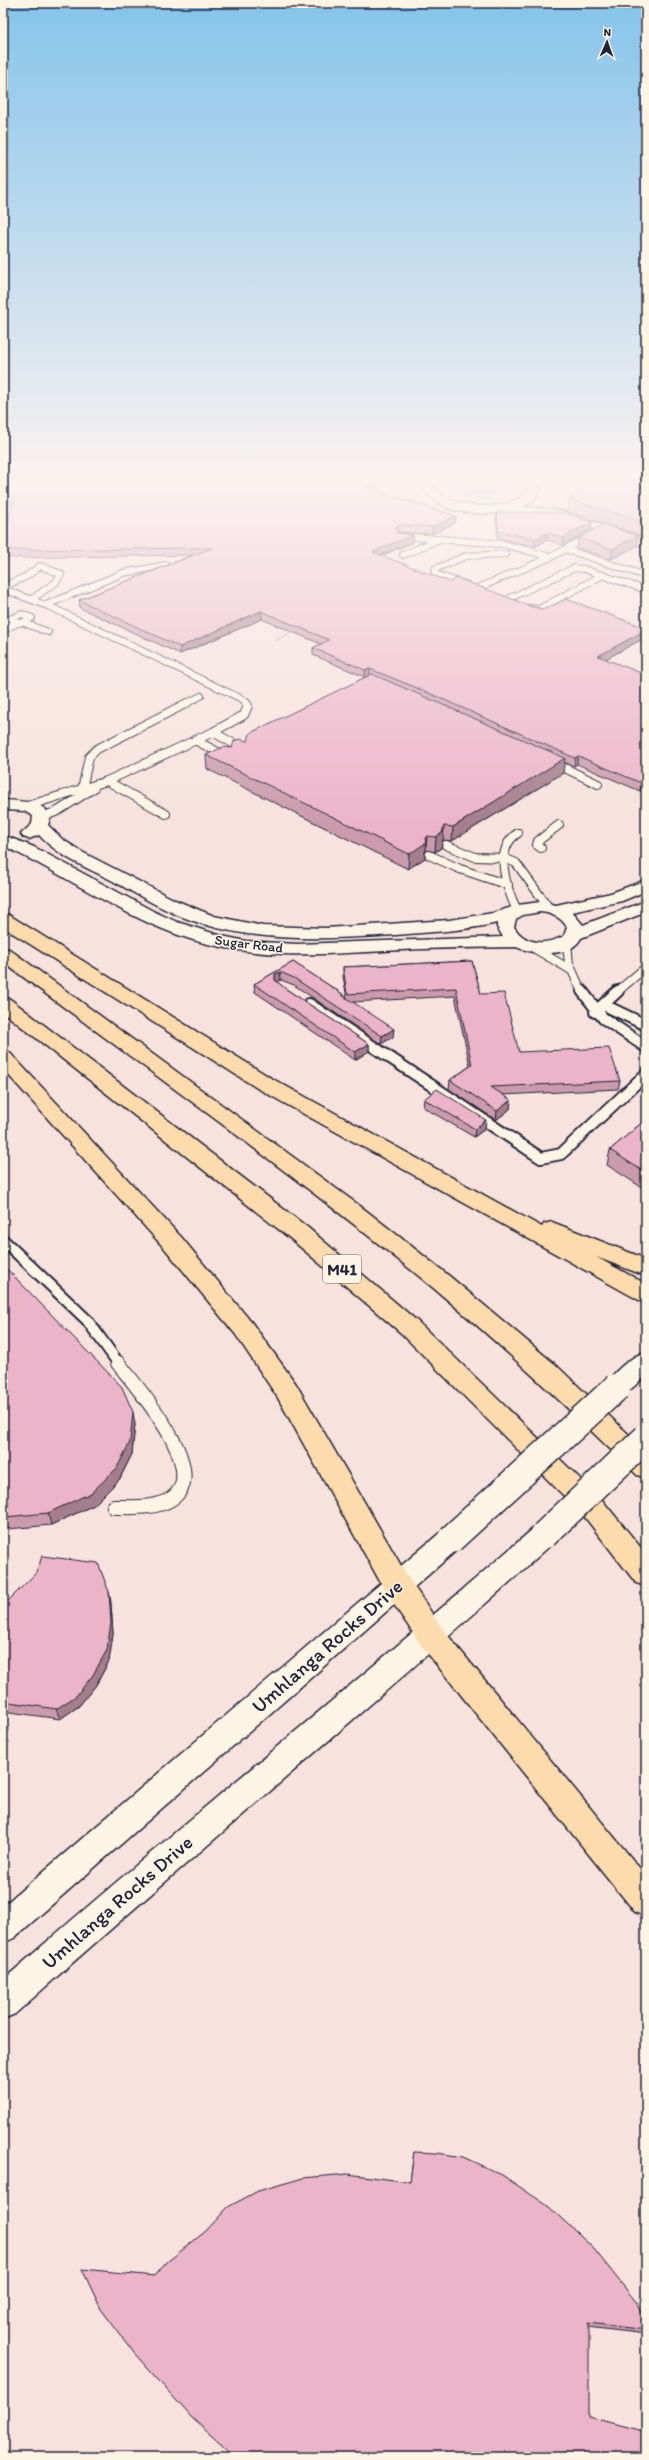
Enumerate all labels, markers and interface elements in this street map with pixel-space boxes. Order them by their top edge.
north arrow [587,22,627,62]
text: N [603,26,611,39]
street label: Sugar Road [214,931,285,957]
road number: M41 [323,1255,361,1283]
street label: Umhlanga Rocks Drive [247,1574,407,1718]
street label: Umhlanga Rocks Drive [37,1830,197,1974]

